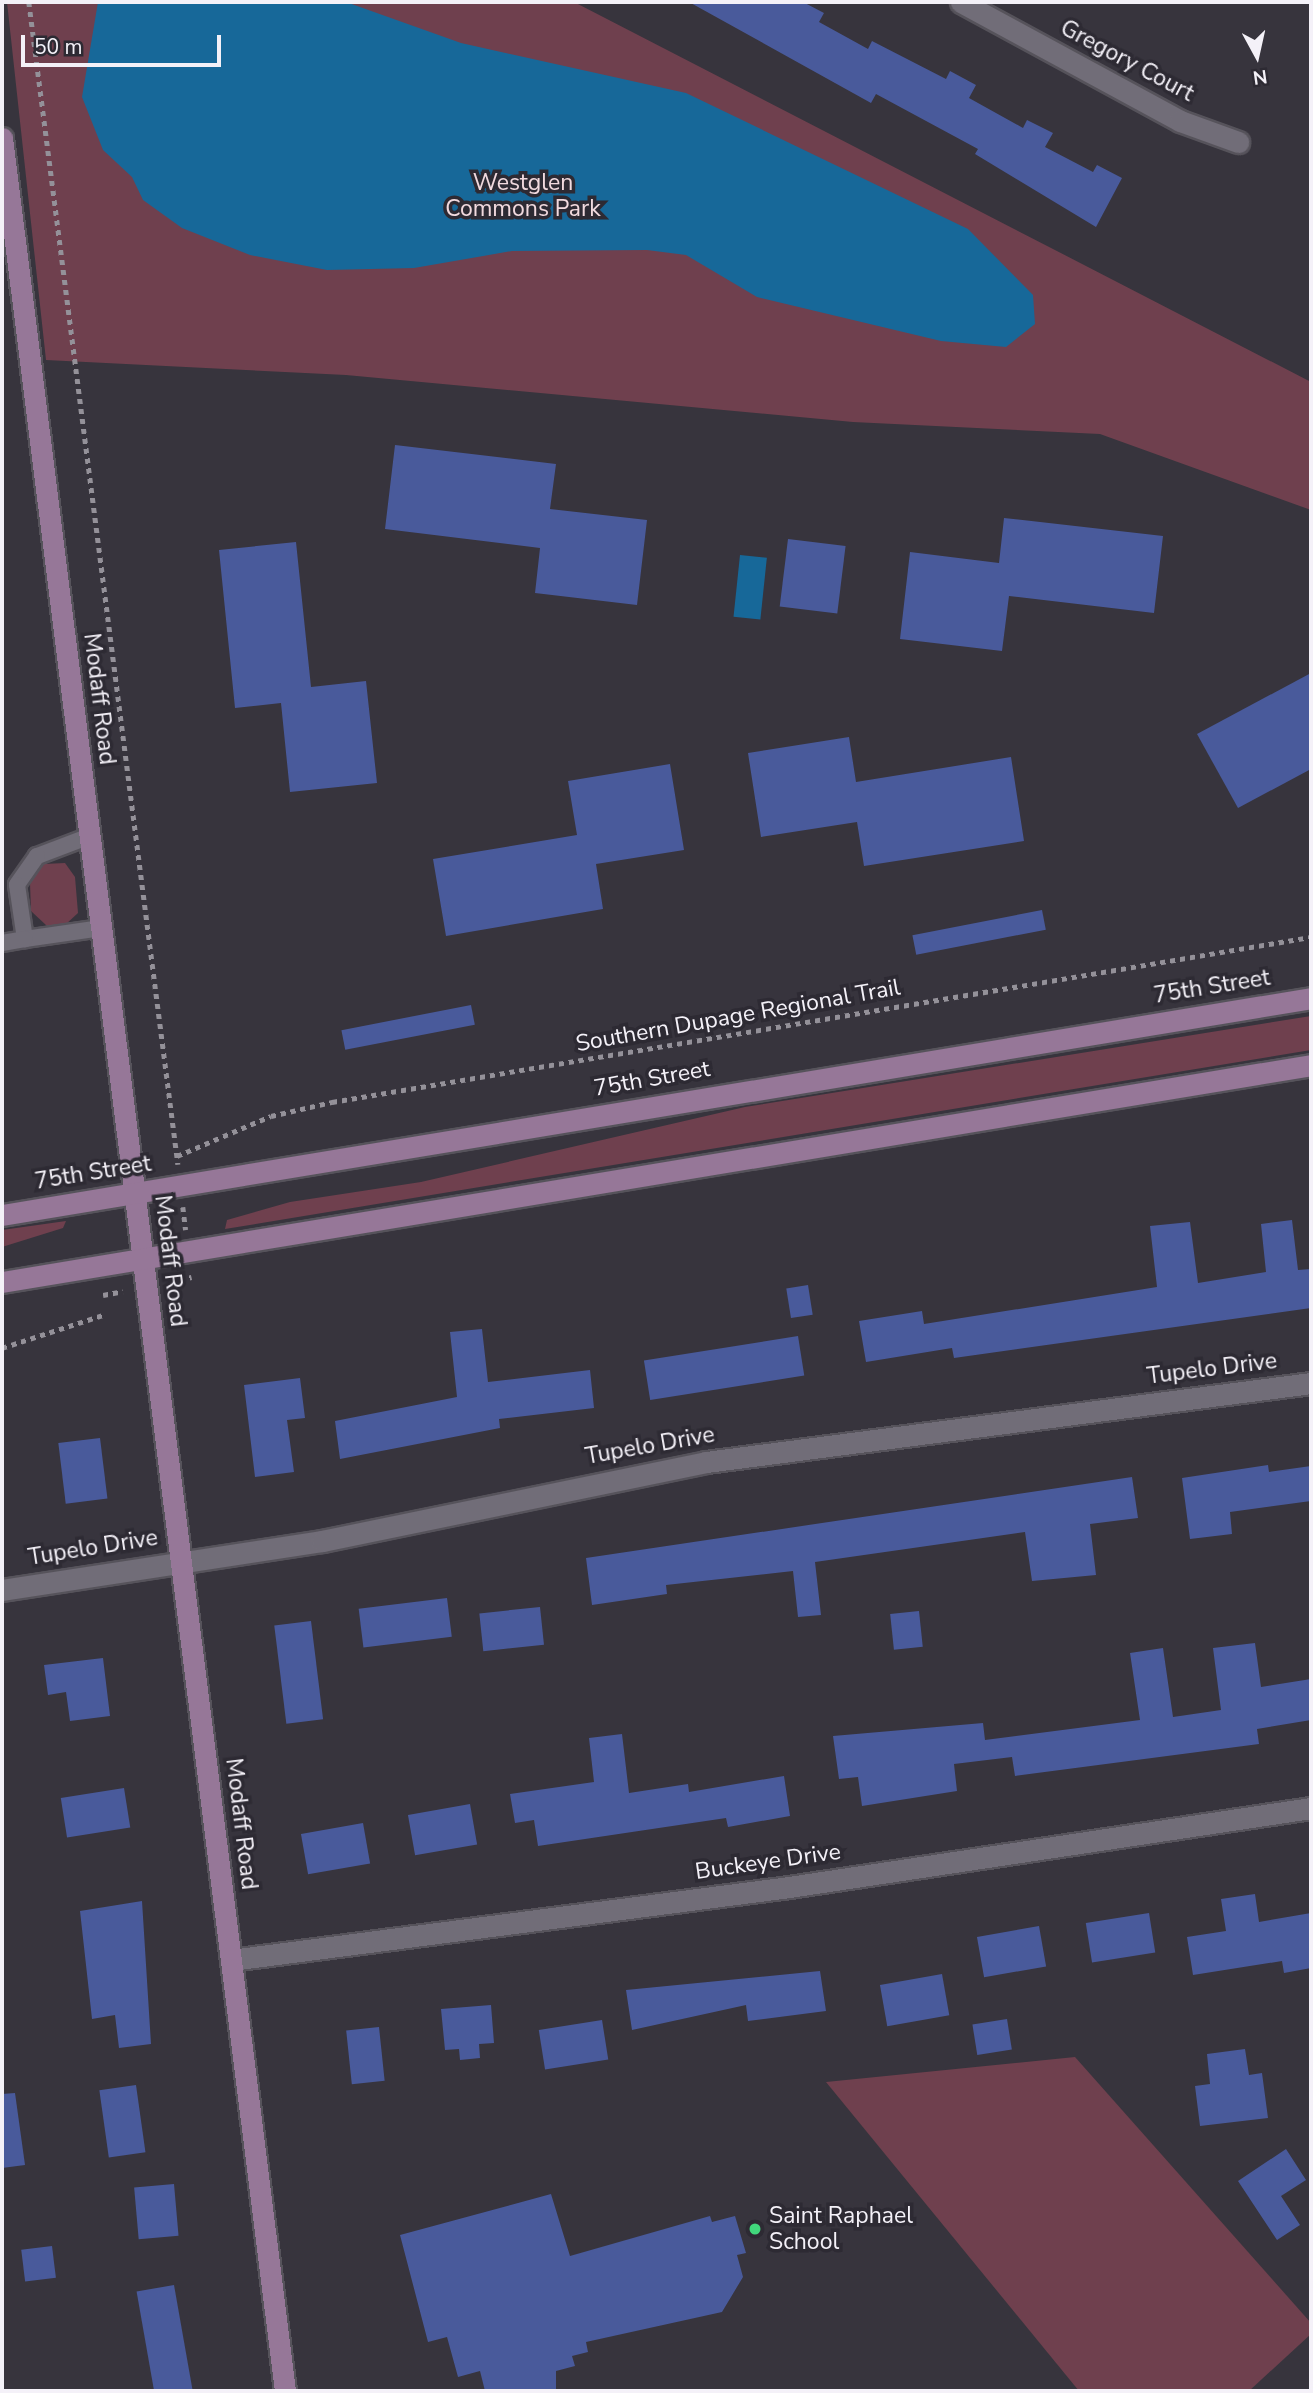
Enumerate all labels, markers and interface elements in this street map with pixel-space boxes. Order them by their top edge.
street label: Gregory Court [1056,14,1198,108]
scale bar [24,21,224,65]
north arrow [1222,21,1292,91]
text: 50 m [34,33,83,61]
text: N [1251,63,1269,91]
park label: Westglen Commons Park [445,169,601,223]
street label: Modaff Road [77,632,121,766]
street label: 75th Street [1152,964,1272,1010]
street label: Southern Dupage Regional Trail [574,974,902,1058]
street label: 75th Street [592,1055,712,1103]
street label: 75th Street [33,1150,153,1196]
street label: Modaff Road [148,1194,192,1328]
street label: Tupelo Drive [1145,1347,1279,1391]
street label: Tupelo Drive [583,1421,717,1471]
street label: Tupelo Drive [26,1524,160,1572]
street label: Modaff Road [219,1757,263,1891]
street label: Buckeye Drive [693,1838,843,1886]
place label: Saint Raphael School [769,2202,913,2256]
marker: Saint Raphael School [747,2221,763,2237]

